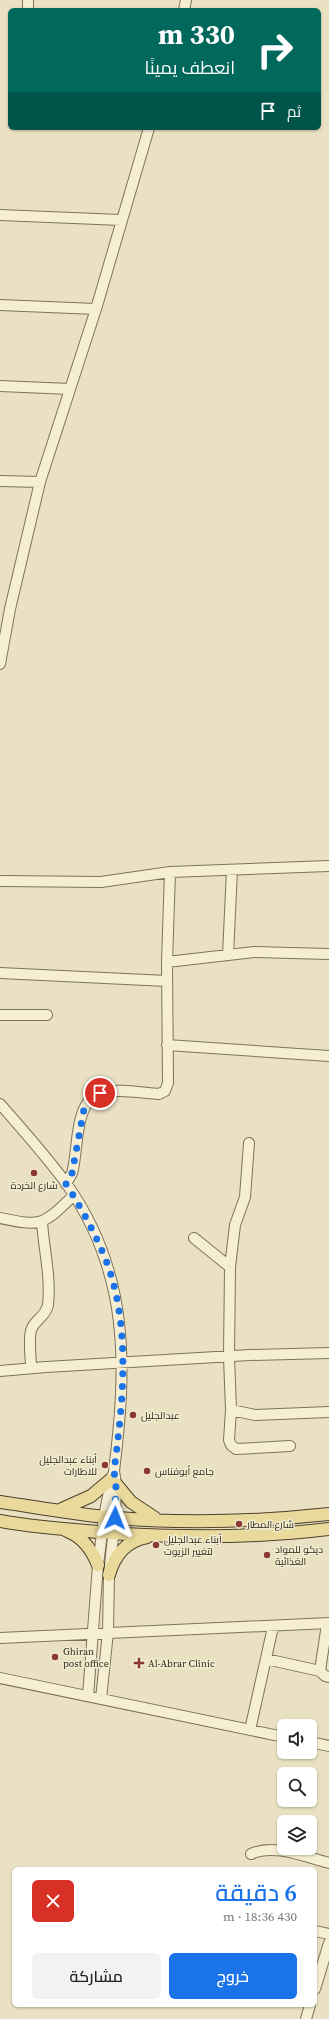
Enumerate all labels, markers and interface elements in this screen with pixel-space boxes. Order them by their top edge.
text: 330 m [158,15,235,53]
icon: right [249,24,301,76]
text: انعطف يمينًا [144,55,235,80]
icon: arrive [257,100,279,122]
text: ثم [287,101,301,122]
pin [83,1076,117,1110]
icon: arrive [89,1082,111,1104]
marker: شارع الخردة [29,1168,39,1178]
place label: شارع الخردة [11,1179,57,1192]
place label: عبدالجليل [141,1409,180,1422]
marker: عبدالجليل [128,1410,138,1420]
place label: أبناء عبدالجليل للاطارات [39,1453,97,1478]
marker: أبناء عبدالجليل للاطارات [100,1460,110,1470]
place label: جامع أبوفناس [155,1465,214,1478]
marker: جامع أبوفناس [142,1466,152,1476]
position arrow [94,1497,136,1539]
place label: شارع المطار [246,1518,294,1531]
marker: شارع المطار [234,1519,244,1529]
place label: أبناء عبدالجليل لتغيير الزيوت [164,1533,222,1558]
marker: أبناء عبدالجليل لتغيير الزيوت [151,1540,161,1550]
place label: ديكو للمواد الغذائية [275,1543,323,1568]
marker: ديكو للمواد الغذائية [262,1550,272,1560]
place label: Ghiran post office [63,1645,109,1670]
marker: Ghiran post office [50,1652,60,1662]
marker: Al-Abrar Clinic [133,1657,145,1669]
place label: Al-Abrar Clinic [148,1657,215,1670]
map controls [277,1719,317,1855]
button: sound [277,1719,317,1759]
button: search [277,1767,317,1807]
button: layers [277,1815,317,1855]
text: 6 دقيقة [215,1876,297,1909]
button: close [32,1880,74,1922]
text: 430 m · 18:36 [223,1908,297,1925]
button: مشاركة [32,1953,161,1999]
button: خروج [169,1953,297,1999]

